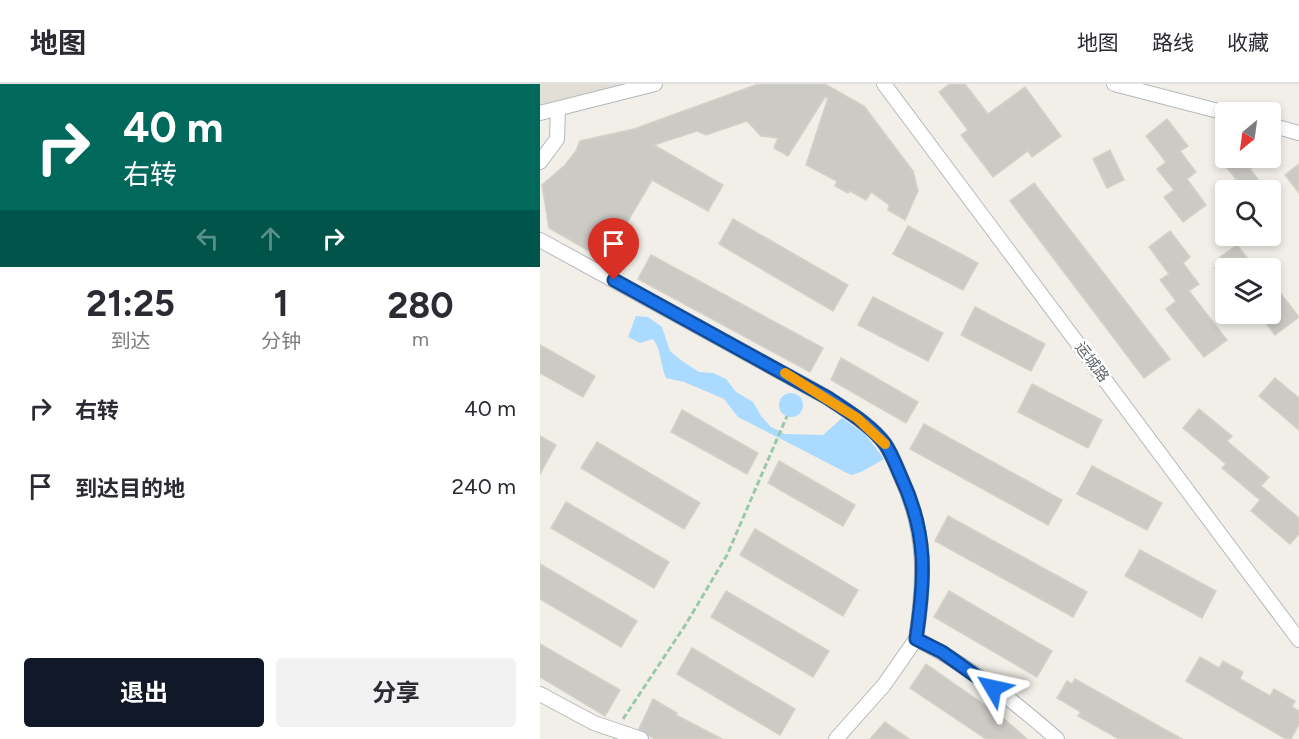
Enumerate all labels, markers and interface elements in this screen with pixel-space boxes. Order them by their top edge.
text: 地图 [30,26,86,60]
text: 地图 [1077,30,1119,55]
text: 路线 [1152,30,1194,55]
text: 收藏 [1227,30,1269,55]
text: 40 m [123,102,223,153]
north arrow [1215,102,1281,168]
map controls [1215,102,1281,324]
icon: right [24,108,102,186]
text: 右转 [123,158,177,191]
button: search [1215,180,1281,246]
pin [588,218,639,280]
icon: left [191,222,224,255]
icon: ahead [254,222,287,255]
icon: right [317,222,350,255]
icon: arrive [597,227,630,260]
button: layers [1215,258,1281,324]
text: 21:25 [86,282,175,325]
text: 1 [274,282,289,325]
text: 280 [387,284,454,327]
text: m [412,327,429,351]
text: 到达 [111,329,151,353]
text: 分钟 [261,329,301,353]
street label: 运城路 [1071,339,1113,385]
icon: right [24,392,57,425]
text: 40 m [464,395,516,422]
text: 右转 [75,397,119,424]
icon: arrive [24,470,57,503]
text: 240 m [452,473,516,500]
text: 到达目的地 [75,475,185,502]
position arrow [961,656,1025,720]
button: 退出 [24,658,264,727]
button: 分享 [276,658,516,727]

